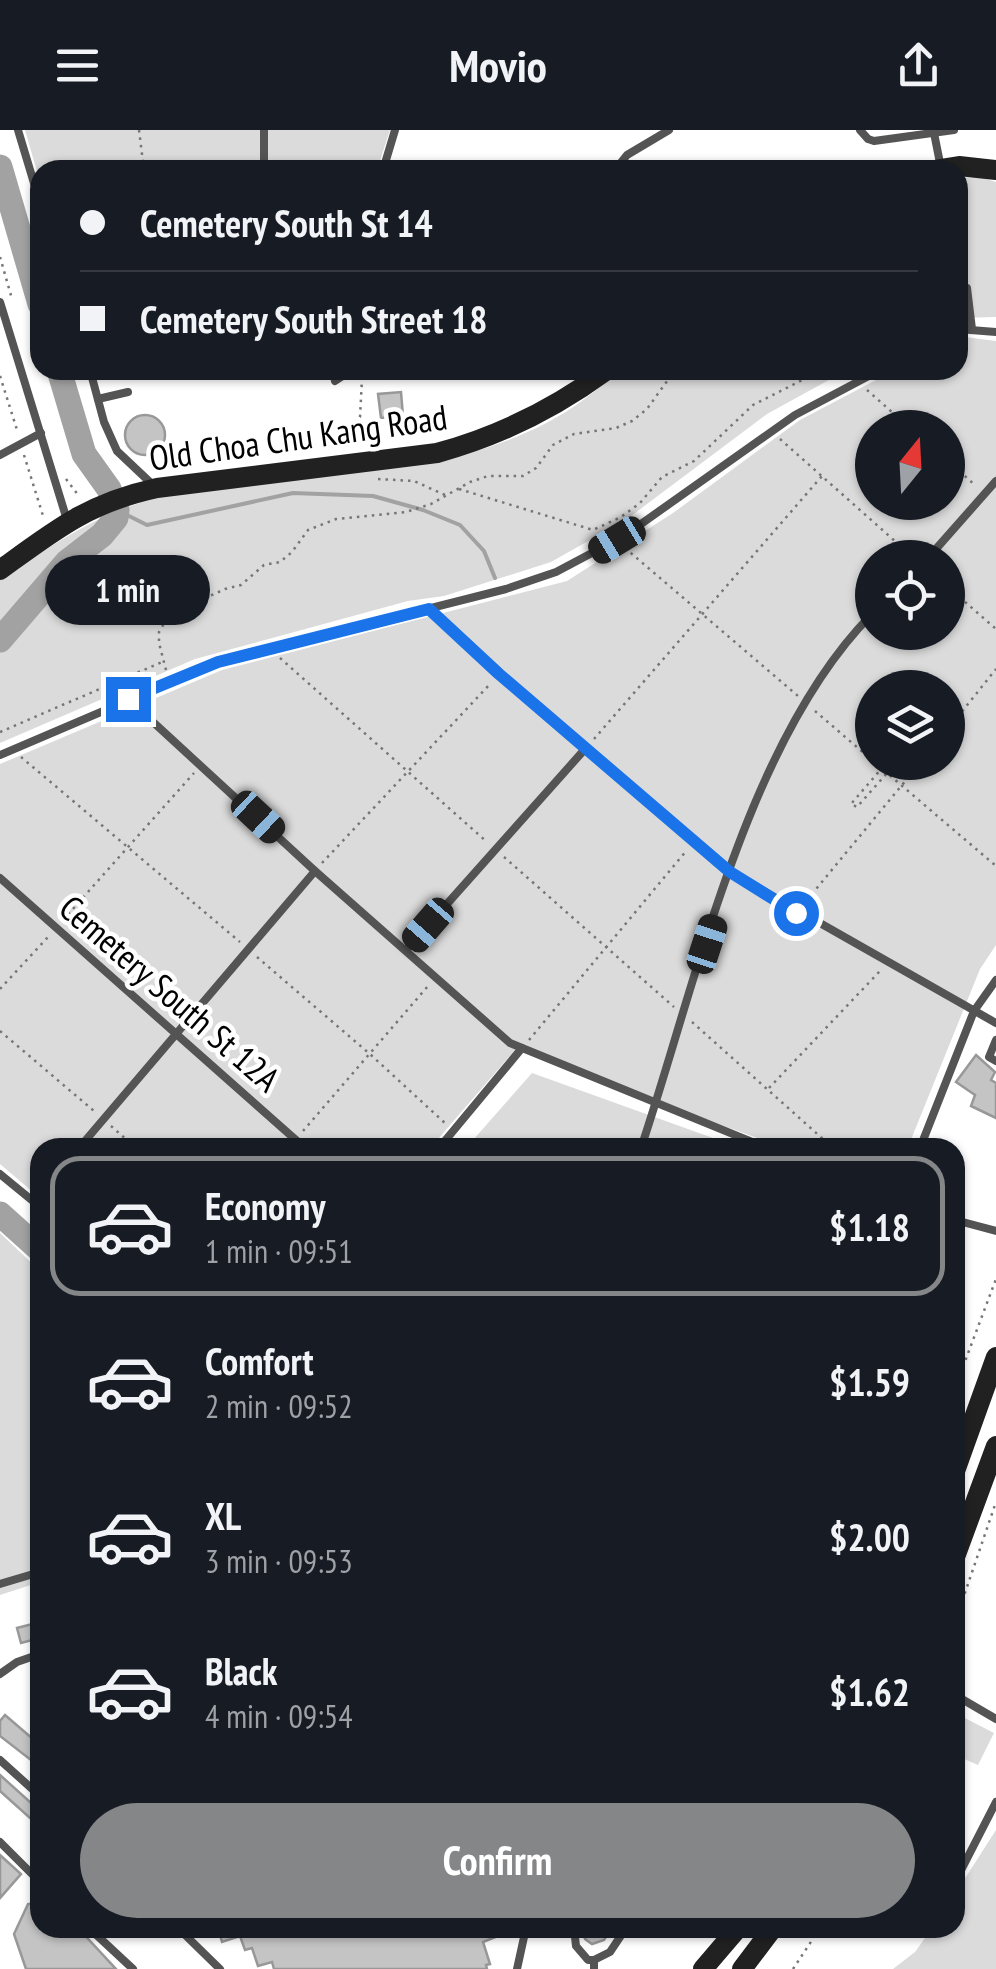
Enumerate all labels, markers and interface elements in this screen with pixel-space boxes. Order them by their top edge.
text: Movio [449,36,547,94]
icon: menu [50,38,105,93]
icon: share [891,38,946,93]
text: Cemetery South St 14 [140,198,433,247]
text: Cemetery South Street 18 [140,294,487,343]
street label: Old Choa Chu Kang Road [146,393,450,481]
north arrow [855,410,965,520]
map controls [855,410,965,780]
car [584,512,650,568]
button: locate [855,540,965,650]
callout: 1 min [46,554,210,624]
text: 1 min [95,569,160,611]
button: layers [855,670,965,780]
route end [106,677,151,722]
car [226,786,290,848]
street label: Cemetery South St 12A [50,885,290,1102]
route start [774,891,819,936]
car [397,893,459,957]
car [683,911,731,977]
icon: car [85,1181,175,1271]
text: Economy [205,1181,325,1230]
text: $1.18 [829,1202,910,1251]
text: 1 min · 09:51 [205,1230,353,1272]
icon: car [85,1336,175,1426]
text: Comfort [205,1336,314,1385]
text: $1.59 [829,1357,910,1406]
text: 2 min · 09:52 [205,1385,353,1427]
icon: car [85,1491,175,1581]
text: XL [205,1491,241,1540]
text: $2.00 [829,1512,910,1561]
text: 3 min · 09:53 [205,1540,353,1582]
icon: car [85,1646,175,1736]
text: Black [205,1646,278,1695]
text: $1.62 [829,1667,910,1716]
text: 4 min · 09:54 [205,1695,353,1737]
button: Confirm [80,1803,915,1918]

